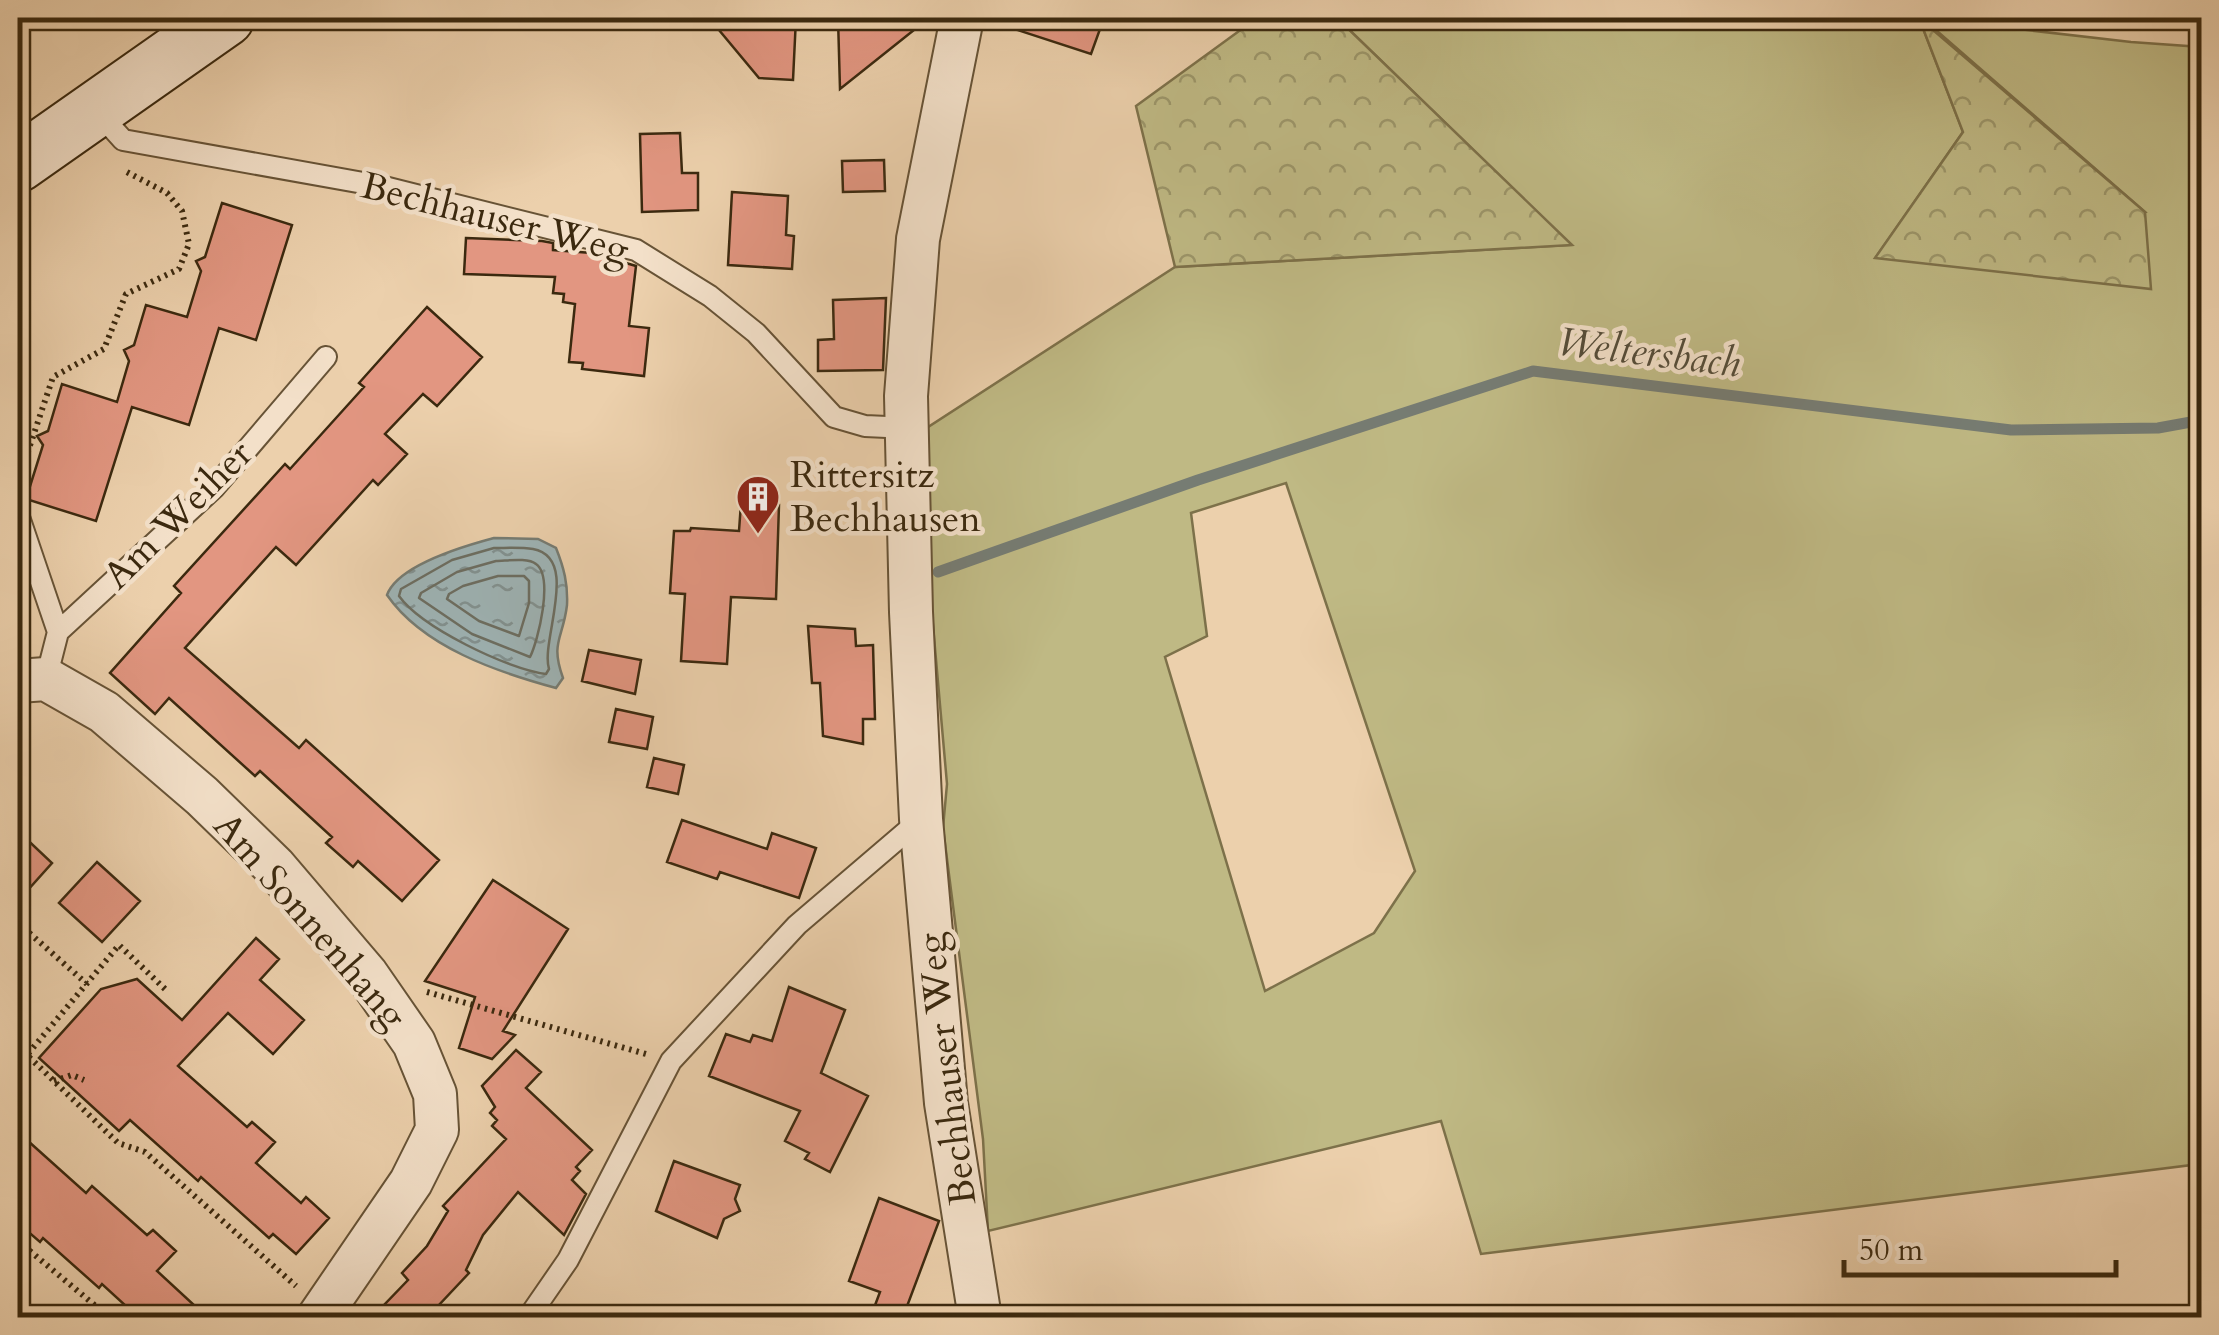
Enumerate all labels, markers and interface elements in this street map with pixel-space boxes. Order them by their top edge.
street label: Bechhauser Weg [356,160,635,277]
water label: Weltersbach [1555,315,1743,391]
street label: Am Weiher [92,429,264,601]
place label: Rittersitz Bechhausen [790,449,981,545]
building icon: Rittersitz Bechhausen [735,474,781,535]
street label: Am Sonnenhang [201,802,419,1041]
street label: Bechhauser Weg [904,929,990,1208]
scale bar [1844,1215,2116,1277]
text: 50 m [1859,1230,1924,1271]

